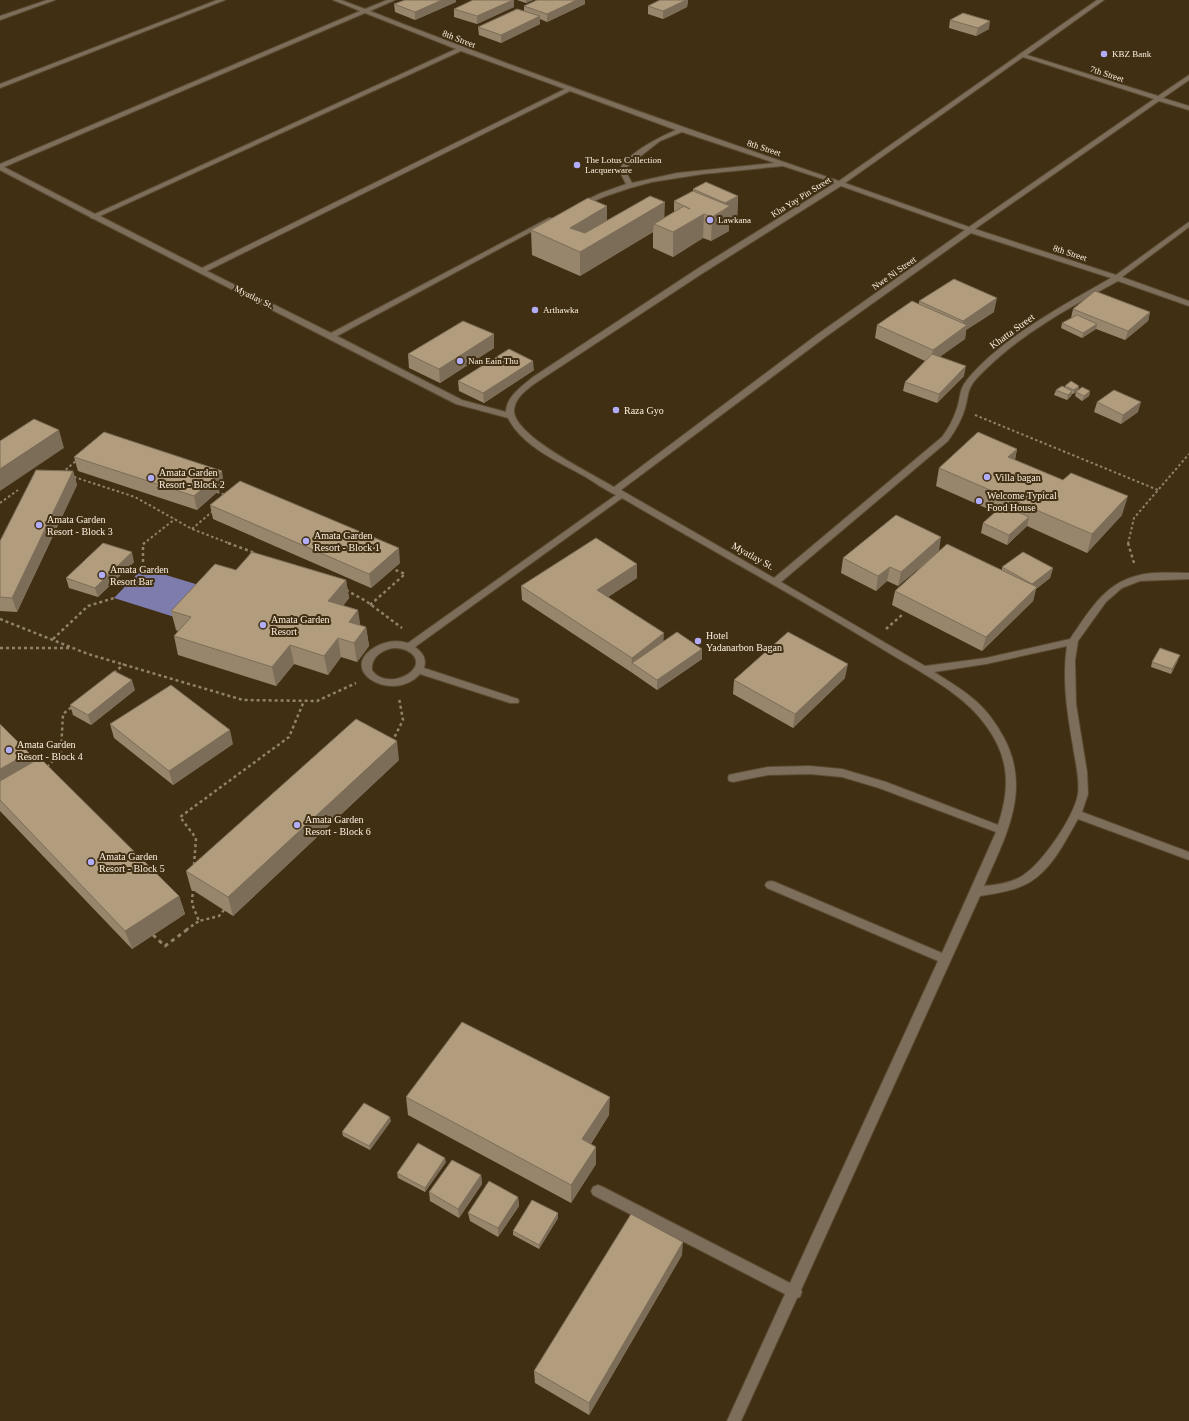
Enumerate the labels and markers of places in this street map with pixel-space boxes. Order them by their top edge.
marker: KBZ Bank [1099,49,1109,59]
place label: KBZ Bank [1112,49,1152,59]
place label: The Lotus Collection Lacquerware [585,155,662,175]
marker: The Lotus Collection Lacquerware [572,160,582,170]
marker: Lawkana [705,215,715,225]
place label: Lawkana [718,215,751,225]
marker: Arthawka [530,305,540,315]
place label: Arthawka [543,305,579,315]
marker: Nan Eain Thu [455,356,465,366]
place label: Nan Eain Thu [468,356,519,366]
marker: Raza Gyo [611,405,621,415]
place label: Raza Gyo [624,405,664,416]
place label: Amata Garden Resort - Block 2 [159,467,225,490]
marker: Villa bagan [982,472,992,482]
place label: Villa bagan [995,472,1041,483]
marker: Amata Garden Resort - Block 2 [146,473,156,483]
place label: Welcome Typical Food House [987,490,1057,513]
marker: Welcome Typical Food House [974,496,984,506]
place label: Amata Garden Resort - Block 3 [47,514,113,537]
marker: Amata Garden Resort - Block 3 [34,520,44,530]
place label: Amata Garden Resort - Block 1 [314,530,380,553]
marker: Amata Garden Resort - Block 1 [301,536,311,546]
place label: Amata Garden Resort Bar [110,564,169,587]
marker: Amata Garden Resort Bar [97,570,107,580]
place label: Amata Garden Resort [271,614,330,637]
marker: Amata Garden Resort [258,620,268,630]
place label: Hotel Yadanarbon Bagan [706,630,782,653]
marker: Hotel Yadanarbon Bagan [693,636,703,646]
place label: Amata Garden Resort - Block 4 [17,739,83,762]
marker: Amata Garden Resort - Block 4 [4,745,14,755]
place label: Amata Garden Resort - Block 6 [305,814,371,837]
marker: Amata Garden Resort - Block 6 [292,820,302,830]
place label: Amata Garden Resort - Block 5 [99,851,165,874]
marker: Amata Garden Resort - Block 5 [86,857,96,867]

